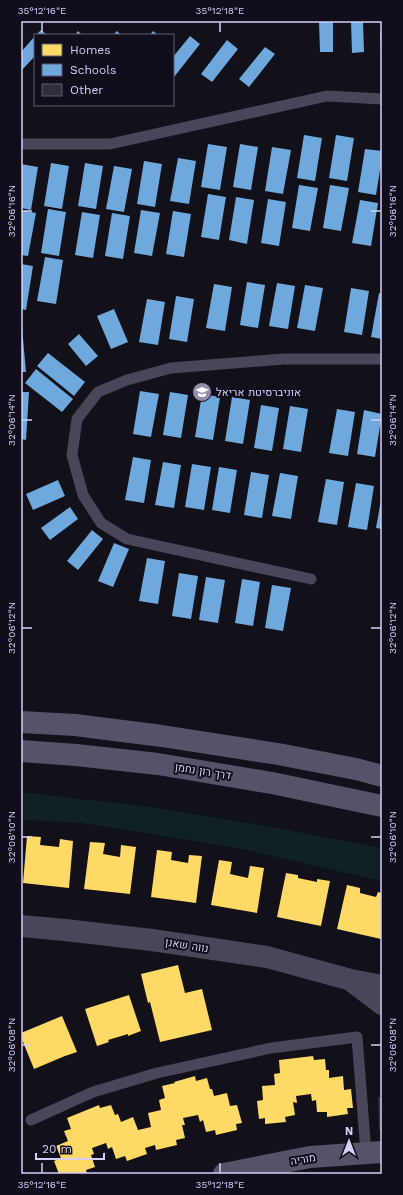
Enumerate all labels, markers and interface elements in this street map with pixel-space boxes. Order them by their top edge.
text: 35°12'16"E [18,5,66,16]
text: 35°12'18"E [196,5,244,16]
legend [34,34,174,106]
text: Homes [70,43,111,57]
text: Schools [70,63,116,77]
text: Other [70,83,103,97]
text: 32°06'16"N [6,185,17,237]
text: 32°06'16"N [387,185,398,237]
school or university icon: אוניברסיטת אריאל [191,381,213,403]
place label: אוניברסיטת אריאל [216,386,301,399]
text: 32°06'14"N [6,394,17,446]
text: 32°06'14"N [387,394,398,446]
text: 32°06'12"N [6,602,17,654]
text: 32°06'12"N [387,602,398,654]
street label: דרך רון נחמן [174,761,232,782]
text: 32°06'10"N [6,811,17,863]
text: 32°06'10"N [387,811,398,863]
street label: נווה שאנן [164,936,209,955]
text: 32°06'08"N [6,1018,17,1072]
text: 32°06'08"N [387,1018,398,1072]
north arrow [329,1121,369,1161]
text: N [345,1125,353,1138]
scale bar [36,1135,104,1161]
text: 20 m [42,1142,72,1156]
street label: מוריה [290,1151,317,1168]
text: 35°12'16"E [18,1179,66,1190]
text: 35°12'18"E [196,1179,244,1190]

